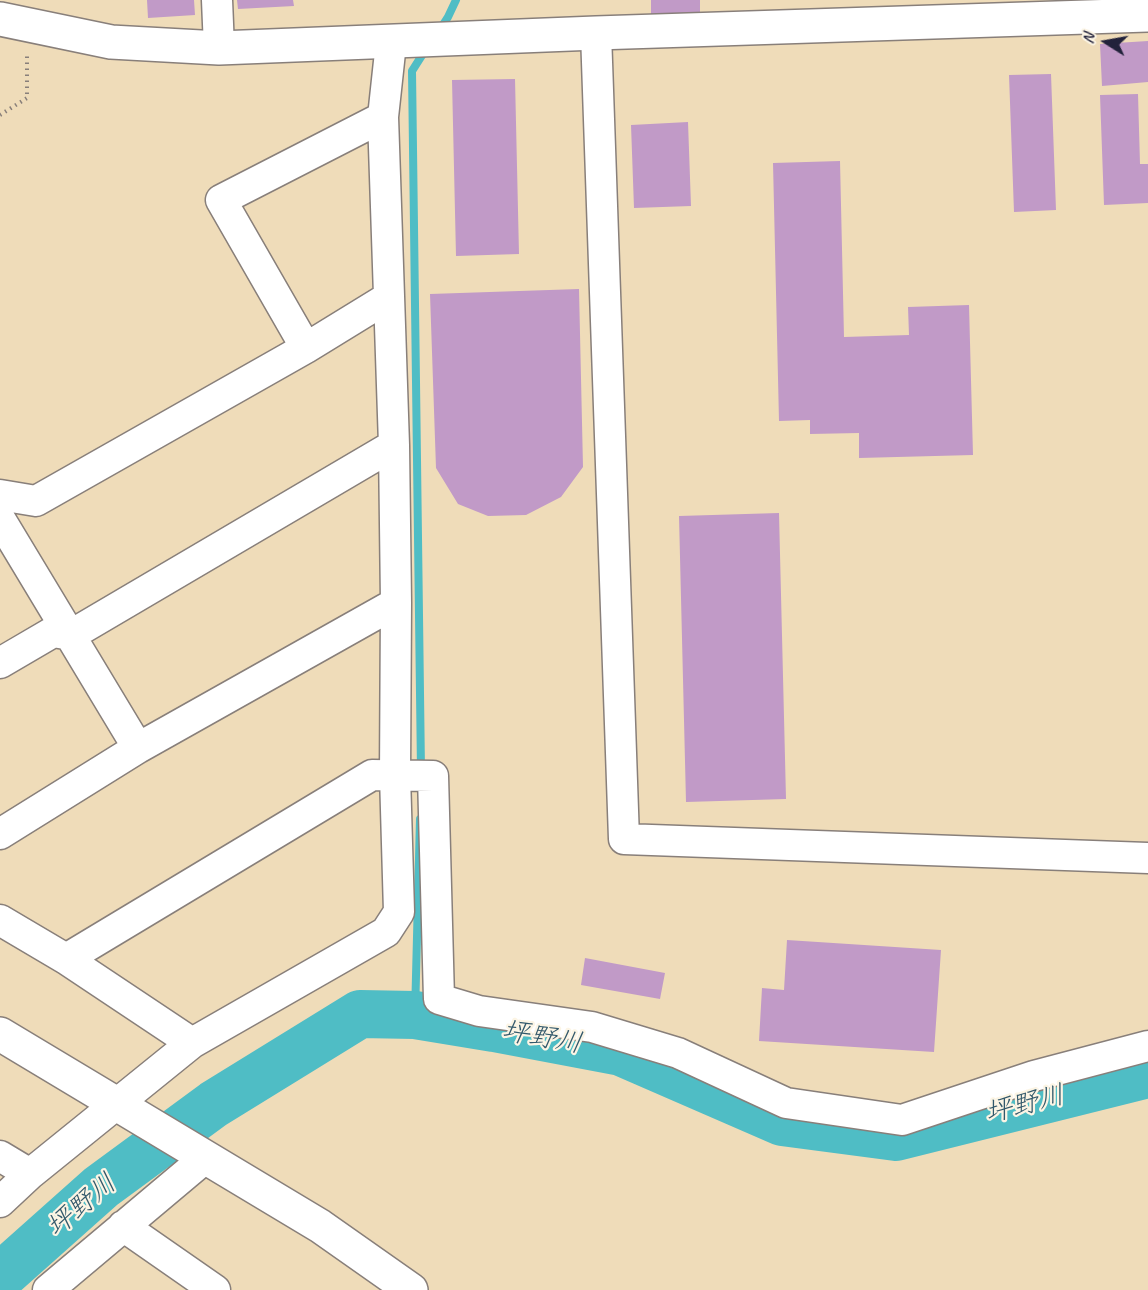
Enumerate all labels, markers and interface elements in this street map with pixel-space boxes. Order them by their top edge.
north arrow [1076,12,1136,72]
text: N [1078,32,1099,45]
water label: 坪野川 [499,1015,585,1061]
water label: 坪野川 [982,1079,1068,1131]
water label: 坪野川 [41,1168,123,1244]

